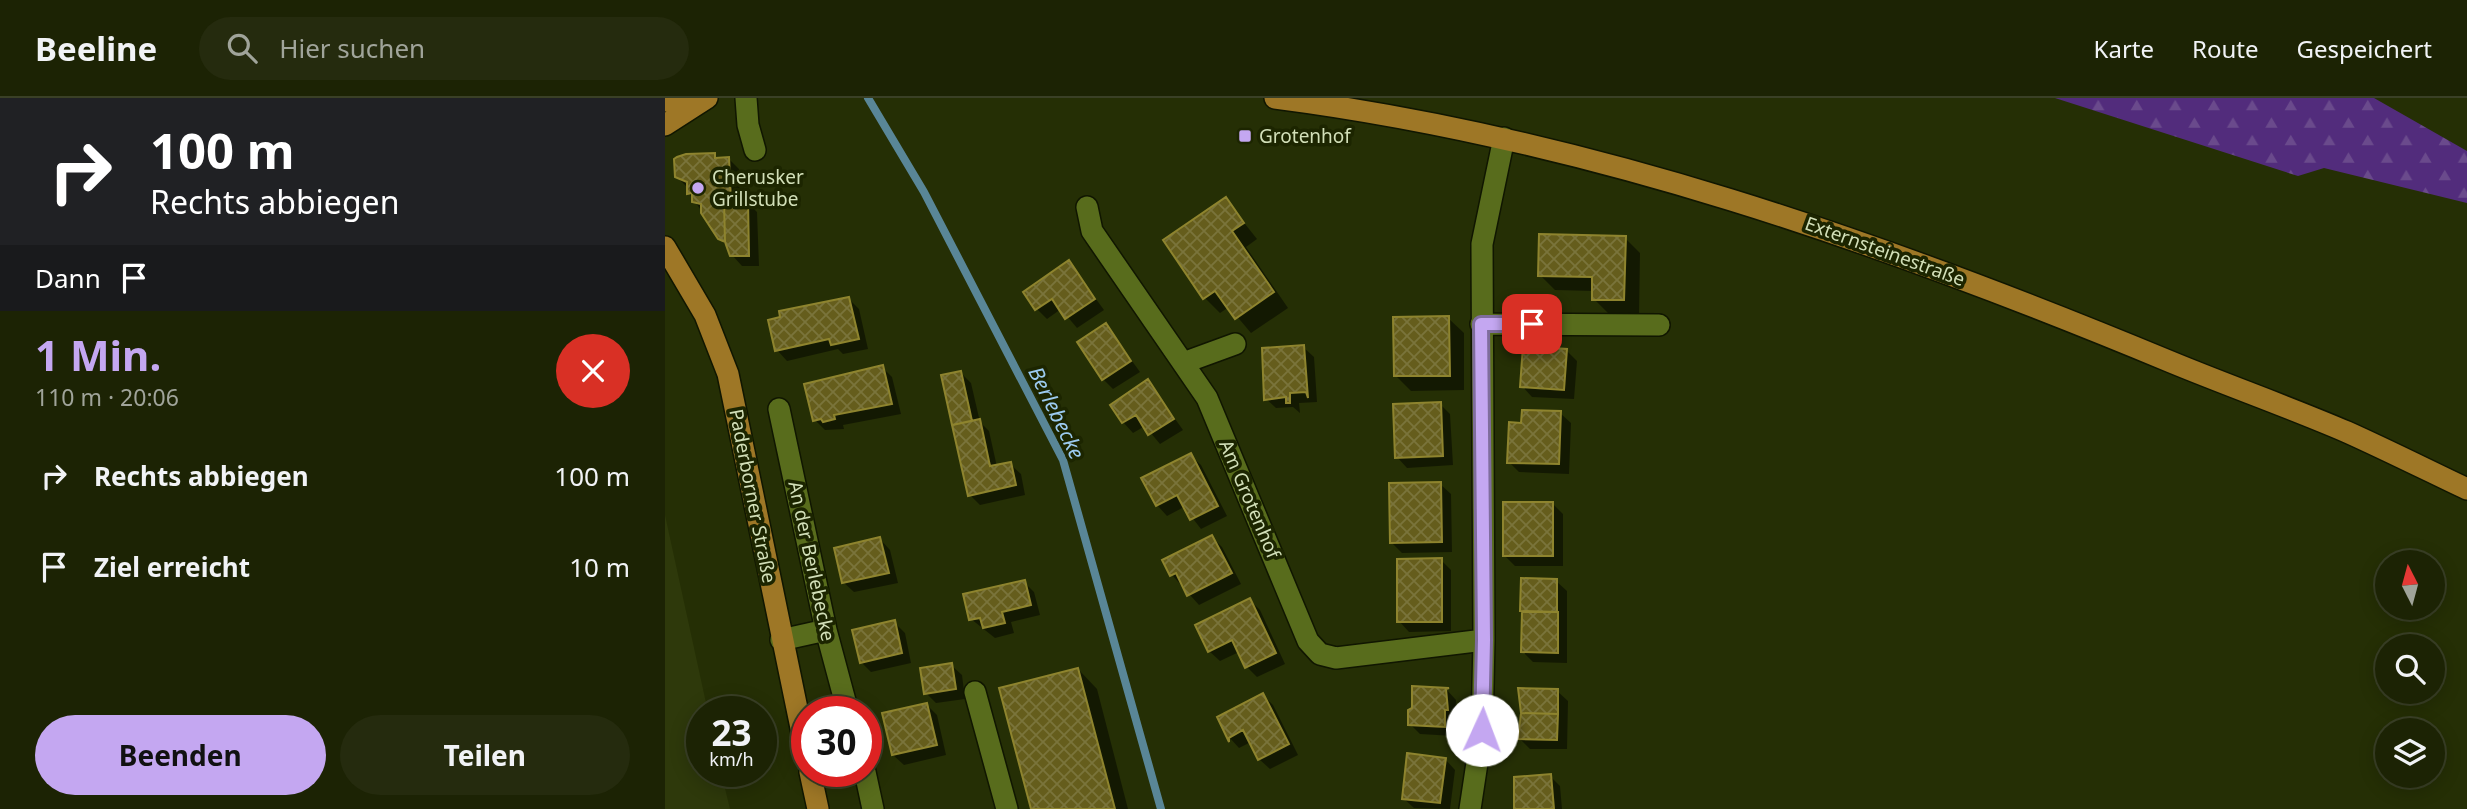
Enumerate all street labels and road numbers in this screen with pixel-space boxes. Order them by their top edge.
street label: Externsteinestraße [1801,210,1969,292]
street label: Paderborner Straße [723,407,783,585]
street label: Am Grotenhof [1213,436,1287,564]
street label: An der Berlebecke [782,479,842,643]

